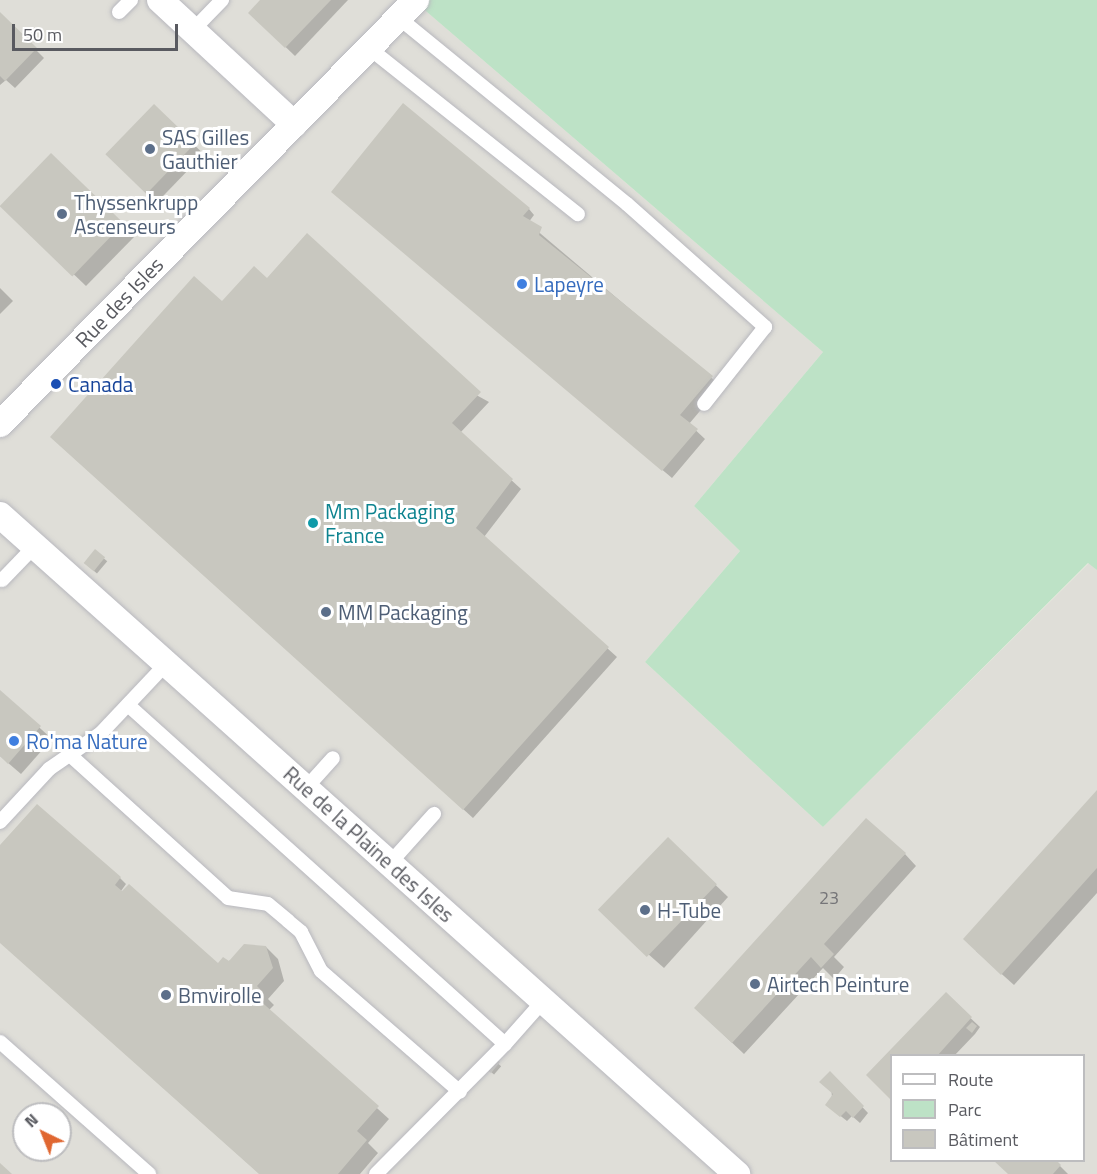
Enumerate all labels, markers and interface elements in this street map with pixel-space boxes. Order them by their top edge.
scale bar [15,12,182,50]
text: 50 m [23,21,62,48]
place label: SAS Gilles Gauthier [162,124,249,174]
marker: SAS Gilles Gauthier [143,142,157,156]
place label: Thyssenkrupp Ascenseurs [74,189,198,239]
marker: Thyssenkrupp Ascenseurs [55,207,69,221]
street label: Rue des Isles [70,252,168,352]
place label: Lapeyre [534,271,604,297]
marker: Lapeyre [515,277,529,291]
place label: Canada [68,371,133,397]
marker: Canada [49,377,63,391]
place label: Mm Packaging France [325,498,455,548]
marker: Mm Packaging France [306,516,320,530]
place label: MM Packaging [338,599,468,625]
marker: MM Packaging [319,605,333,619]
place label: Ro'ma Nature [26,728,147,754]
marker: Ro'ma Nature [7,734,21,748]
street label: Rue de la Plaine des Isles [279,761,459,927]
house number: 23 [819,887,839,909]
place label: H-Tube [657,897,721,923]
marker: H-Tube [638,903,652,917]
place label: Airtech Peinture [767,971,909,997]
marker: Airtech Peinture [748,977,762,991]
place label: Bmvirolle [178,982,262,1008]
marker: Bmvirolle [159,988,173,1002]
legend [890,1054,1085,1162]
text: Route [948,1066,993,1093]
text: Parc [948,1096,982,1123]
north arrow [12,1102,72,1162]
text: N [19,1108,43,1133]
text: Bâtiment [948,1126,1018,1153]

